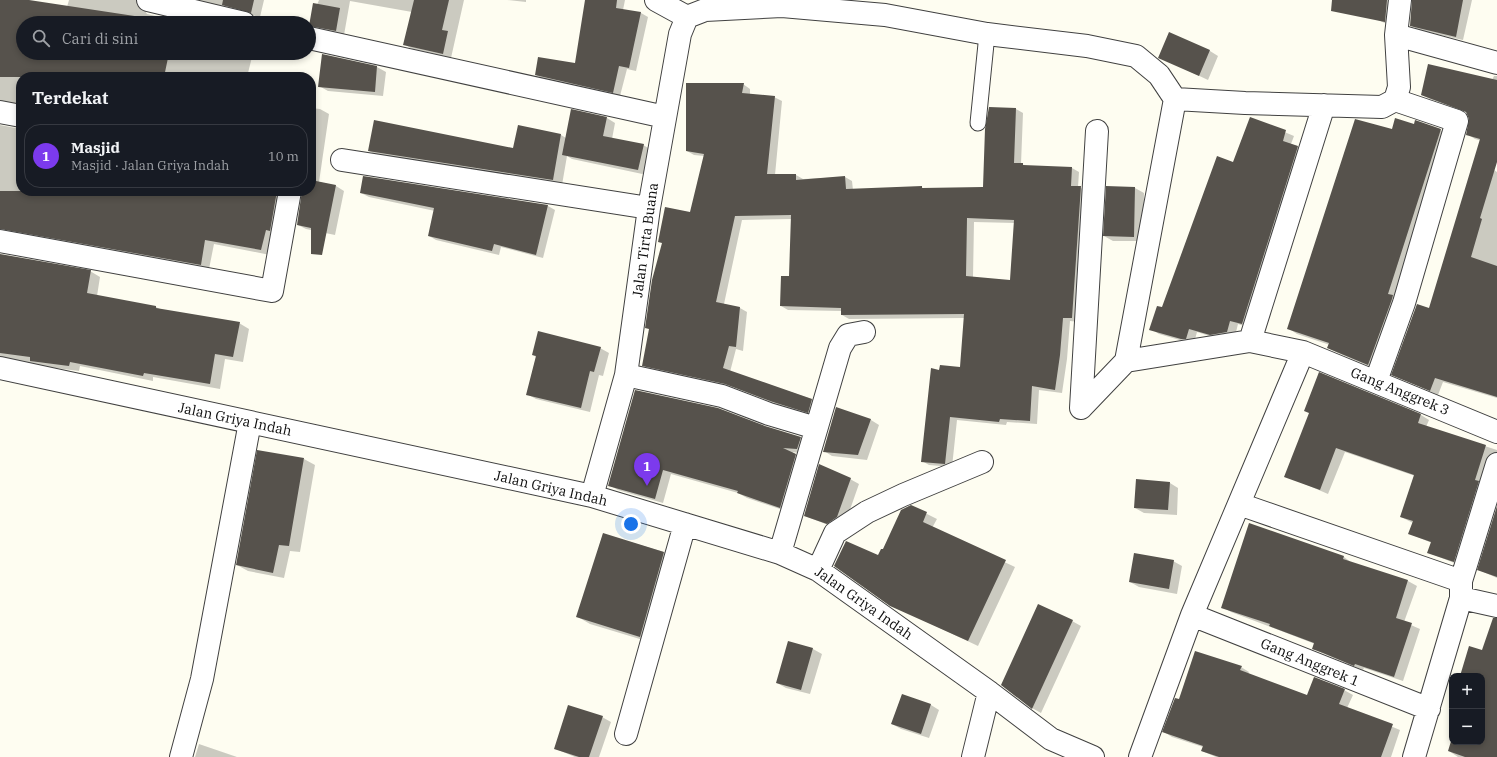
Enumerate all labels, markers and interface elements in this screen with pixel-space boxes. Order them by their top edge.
search box [16,16,316,60]
icon: search [30,27,52,49]
text: Cari di sini [62,29,138,48]
text: Terdekat [32,87,108,109]
text: Masjid [71,138,120,157]
text: 1 [42,148,50,165]
text: 10 m [268,148,299,165]
text: Masjid · Jalan Griya Indah [71,157,229,174]
street label: Jalan Tirta Buana [628,181,662,299]
street label: Gang Anggrek 3 [1348,363,1452,419]
street label: Jalan Griya Indah [177,398,294,440]
pin: 1 [634,453,660,486]
street label: Jalan Griya Indah [493,466,610,510]
your location [621,514,641,534]
street label: Jalan Griya Indah [811,562,917,644]
street label: Gang Anggrek 1 [1258,634,1362,690]
map controls [1449,673,1485,745]
button: + [1449,673,1485,709]
button: − [1449,709,1485,745]

